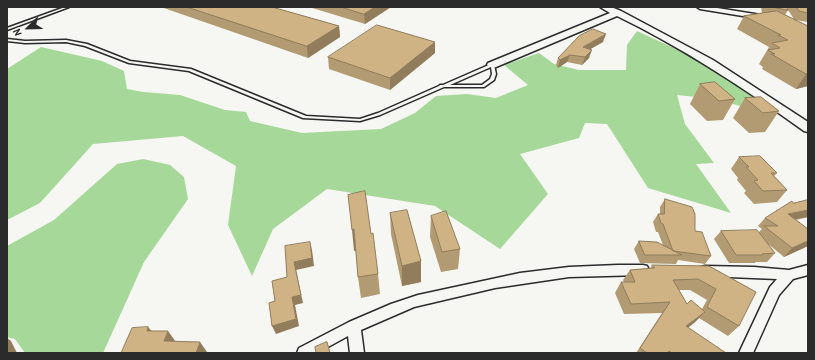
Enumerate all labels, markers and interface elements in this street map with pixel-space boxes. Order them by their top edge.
north arrow [8,8,48,48]
text: N [9,27,25,38]

